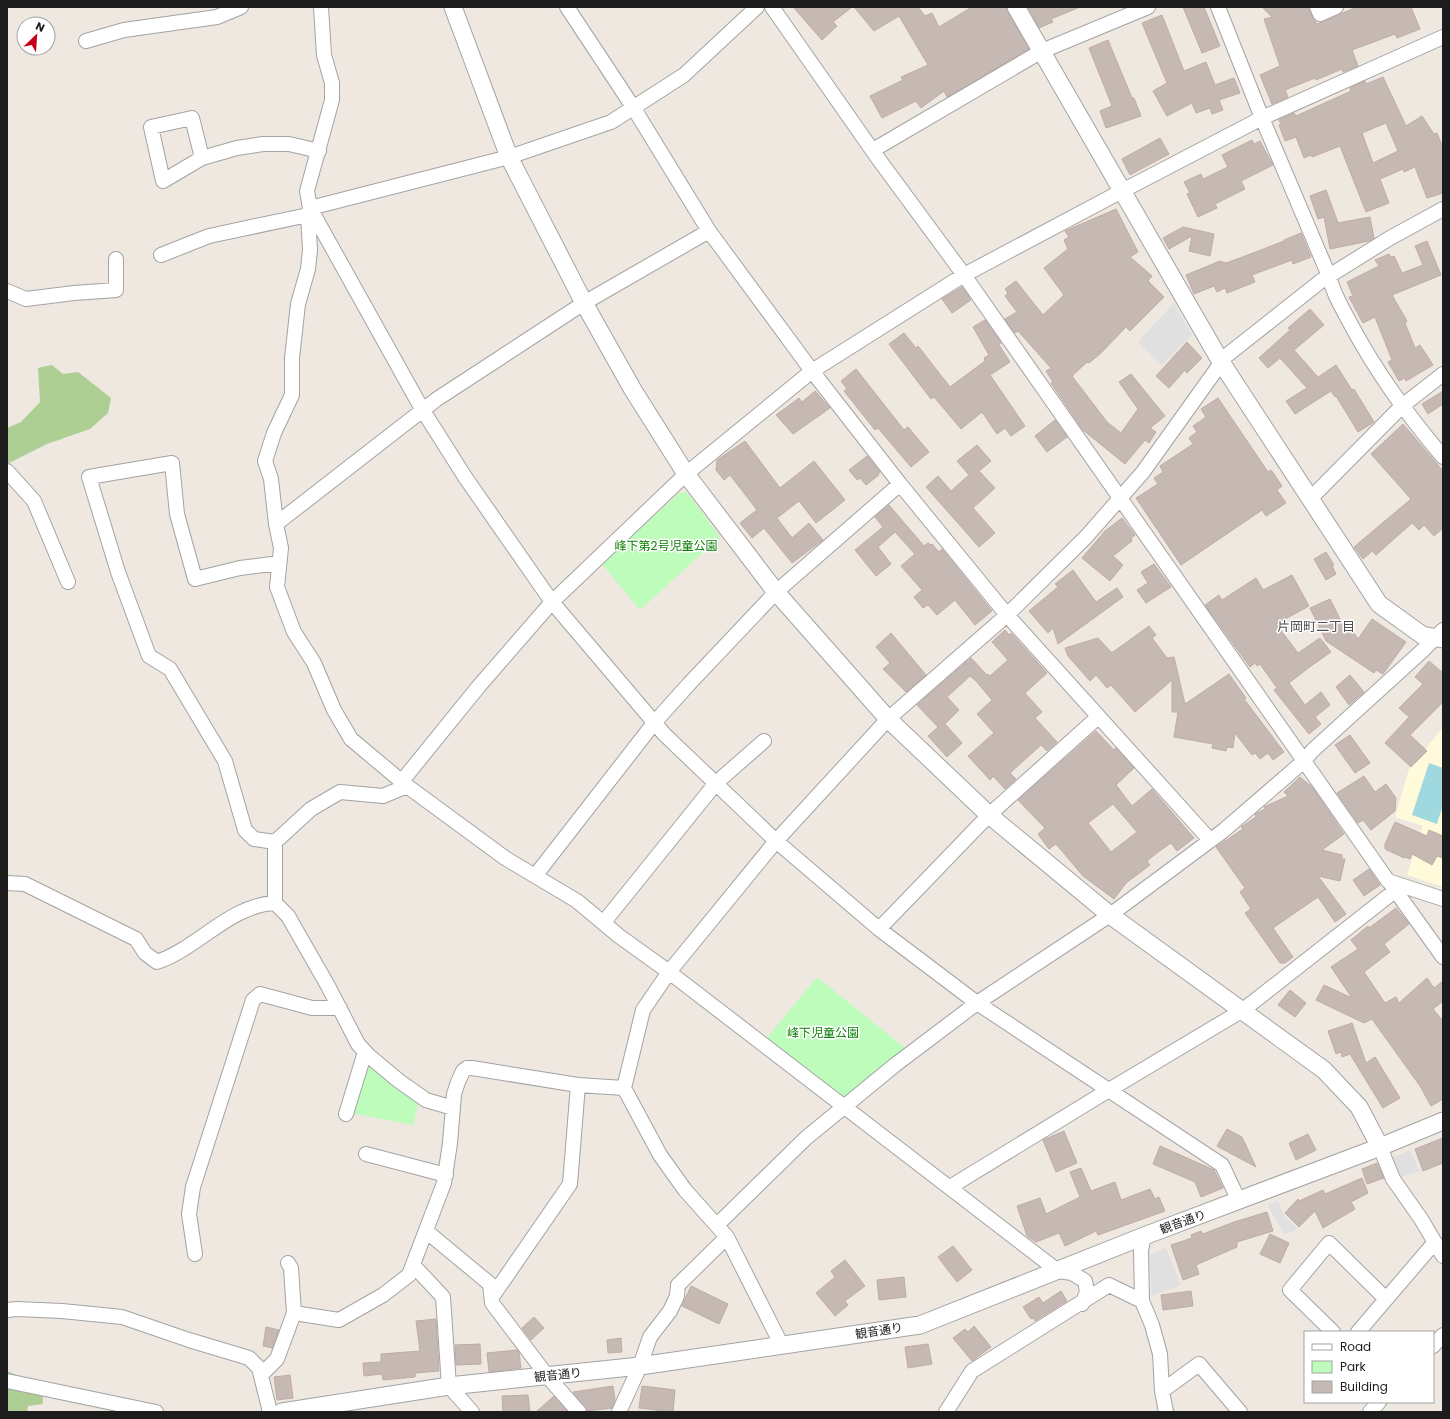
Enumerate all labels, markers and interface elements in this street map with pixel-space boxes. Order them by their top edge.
north arrow [16,16,56,56]
text: N [33,18,47,36]
park label: 峰下第2号児童公園 [615,537,717,554]
district label: 片岡町二丁目 [1277,617,1355,636]
park label: 峰下児童公園 [787,1024,859,1041]
street label: 観音通り [1157,1205,1208,1238]
street label: 観音通り [854,1318,904,1343]
legend [1304,1331,1434,1403]
text: Road [1340,1338,1371,1355]
text: Park [1340,1358,1367,1375]
street label: 観音通り [533,1364,583,1385]
text: Building [1340,1378,1388,1395]

